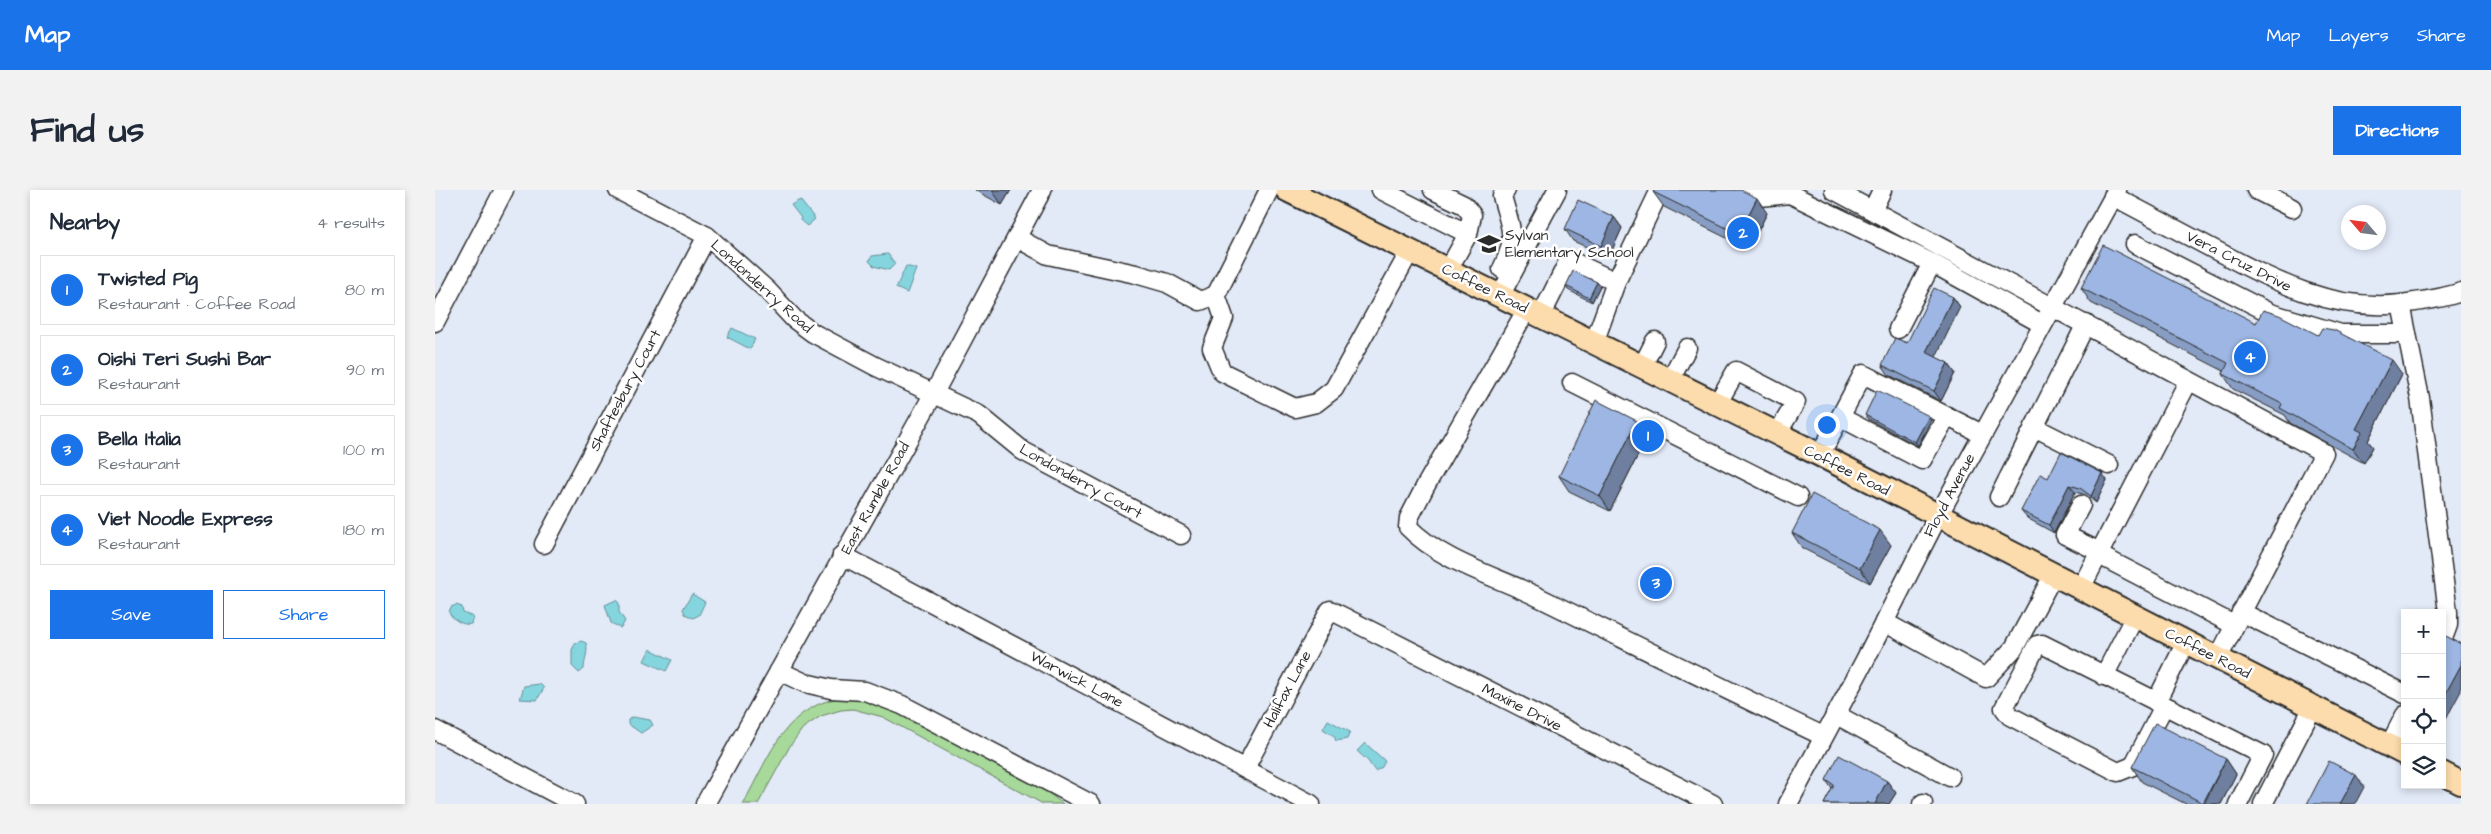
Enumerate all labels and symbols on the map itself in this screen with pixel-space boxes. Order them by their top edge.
north arrow [2341,205,2386,250]
pin: 2 [1727,214,1759,252]
place label: Sylvan Elementary School [1505,225,1634,264]
street label: Vera Cruz Drive [2183,226,2295,297]
school or university icon: Sylvan Elementary School [1476,231,1502,257]
street label: Londonderry Road [705,235,818,339]
street label: Coffee Road [1438,259,1532,319]
street label: Shaftesbury Court [585,326,667,455]
pin: 4 [2234,338,2266,376]
your location [1814,412,1840,438]
pin: 1 [1632,417,1664,455]
street label: East Rumble Road [836,438,915,558]
street label: Londonderry Court [1015,439,1146,525]
street label: Coffee Road [1800,440,1893,501]
street label: Floyd Avenue [1919,450,1981,541]
pin: 3 [1640,564,1672,602]
street label: Coffee Road [2161,623,2254,684]
street label: Warwick Lane [1026,646,1127,713]
street label: Halifax Lane [1258,647,1317,732]
street label: Maxine Drive [1478,678,1565,737]

